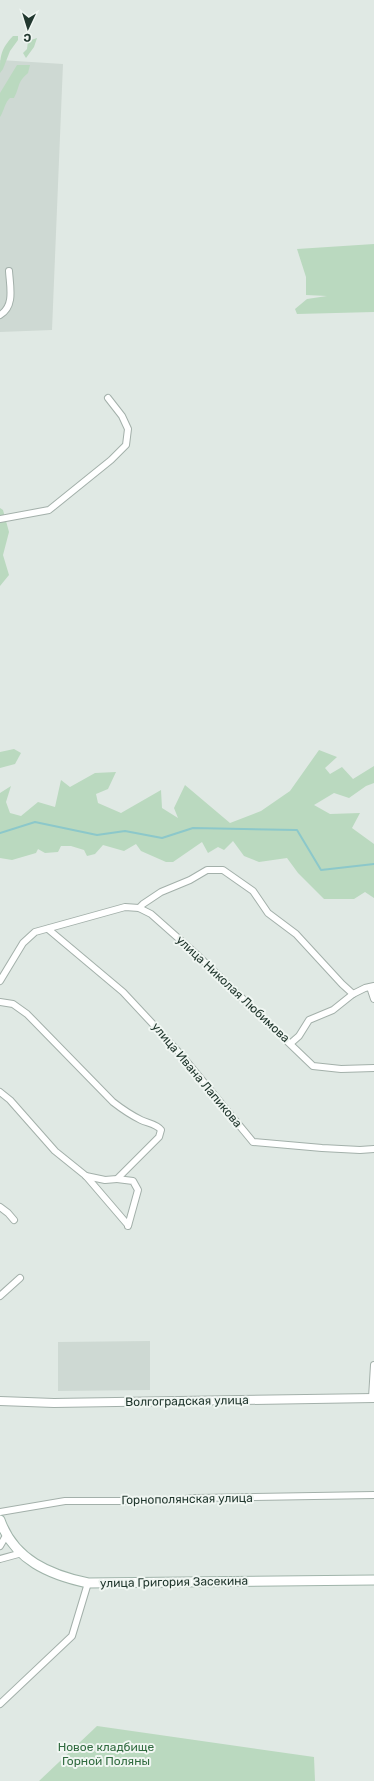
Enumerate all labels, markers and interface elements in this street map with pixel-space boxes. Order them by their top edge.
north arrow [8,8,48,48]
text: С [23,31,32,44]
street label: улица Николая Любимова [173,933,293,1045]
street label: улица Ивана Лапикова [149,1020,245,1130]
street label: Волгоградская улица [125,1393,249,1409]
street label: Горнополянская улица [121,1491,253,1507]
street label: улица Григория Засекина [100,1574,248,1590]
park label: Новое кладбище Горной Поляны [58,1740,155,1768]

